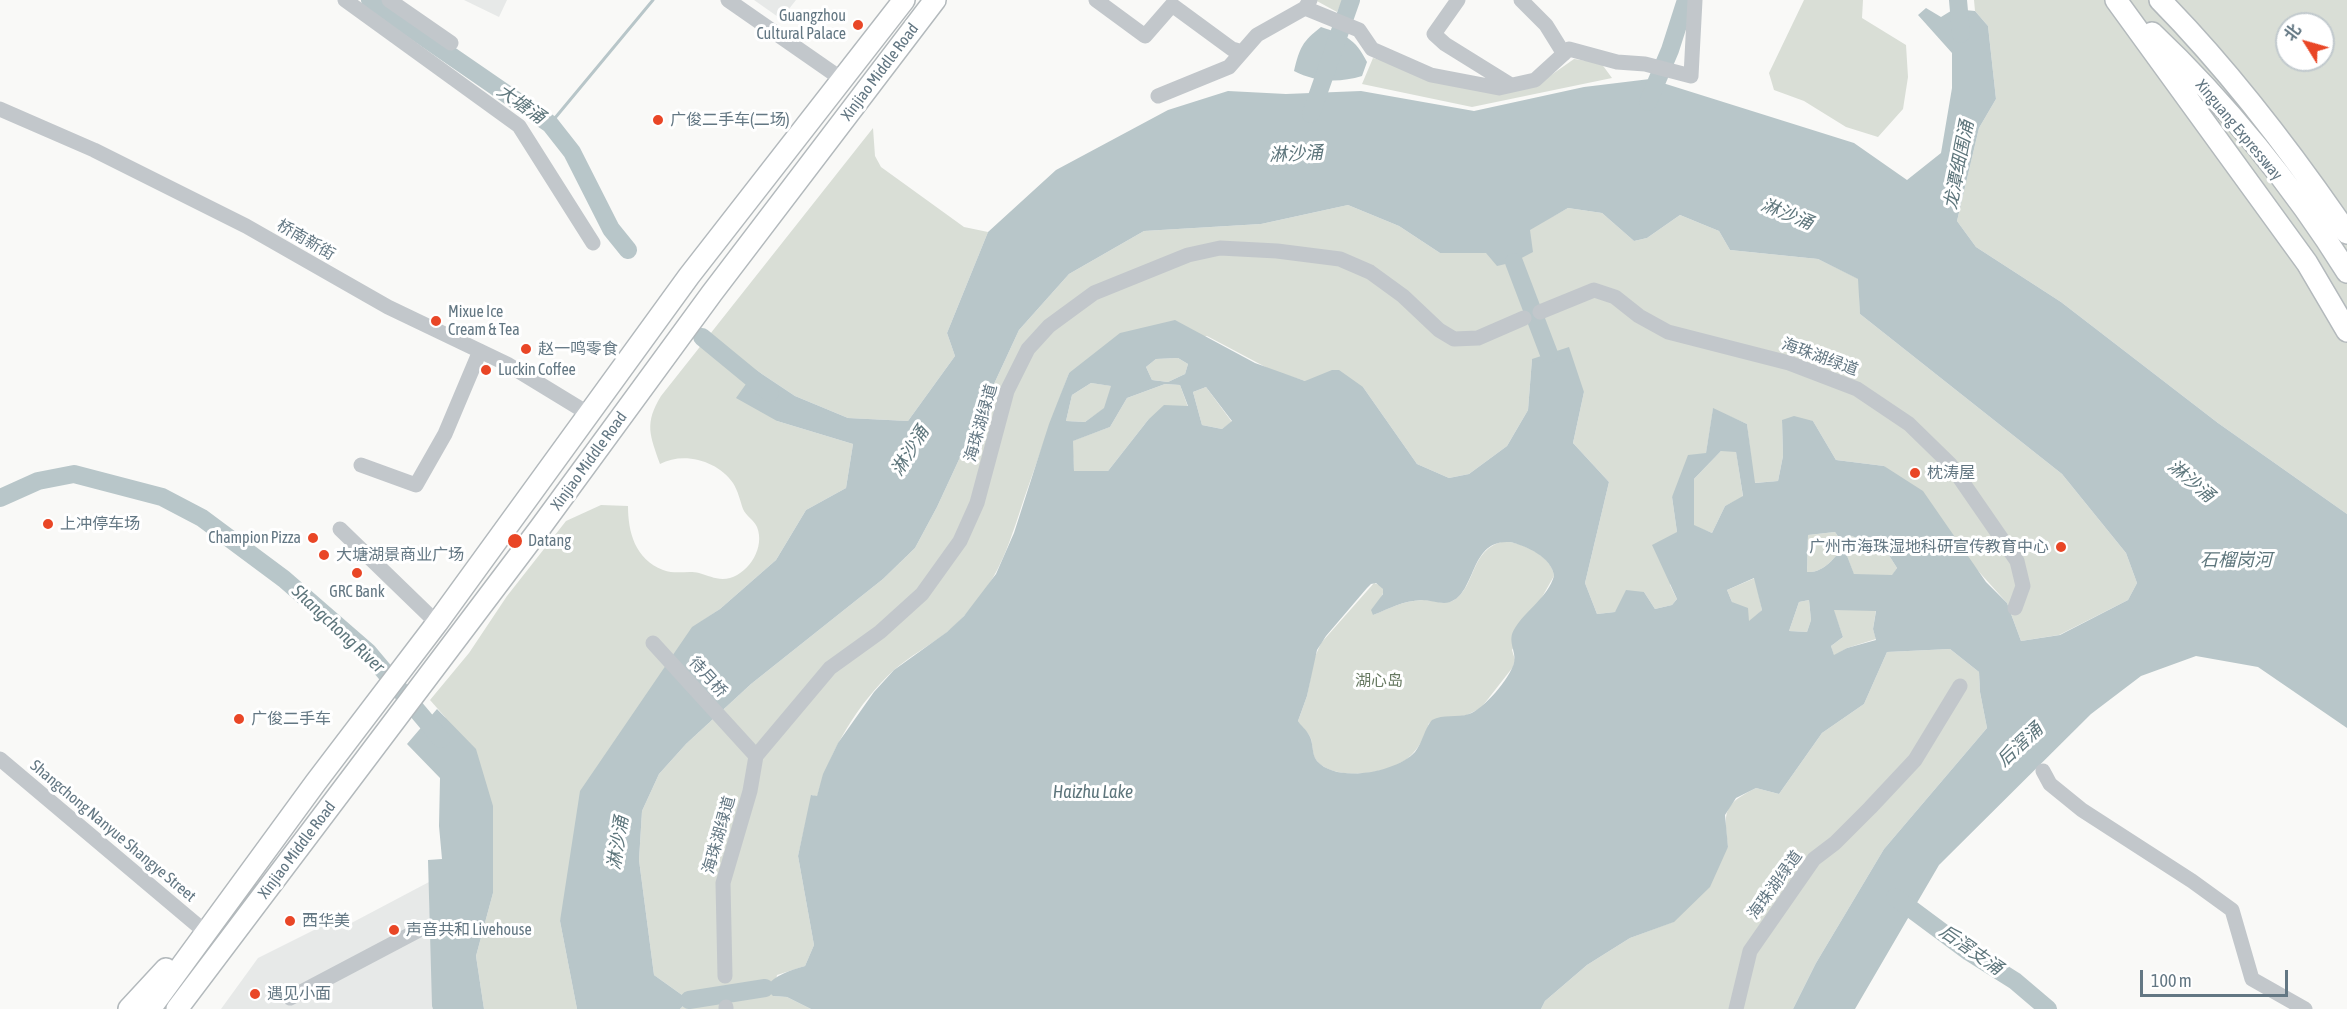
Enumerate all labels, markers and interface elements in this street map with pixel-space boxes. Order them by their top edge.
place label: Guangzhou Cultural Palace [756,6,846,44]
north arrow [2275,12,2335,72]
marker: Guangzhou Cultural Palace [851,18,865,32]
street label: Xinjiao Middle Road [837,20,923,124]
text: 北 [2280,21,2304,44]
street label: Xinguang Expressway [2191,76,2287,184]
water label: 大塘涌 [493,80,549,128]
place label: 广俊二手车(二场) [670,110,790,130]
marker: 广俊二手车(二场) [651,113,665,127]
water label: 龙潭细围涌 [1940,119,1978,211]
water label: 淋沙涌 [1268,142,1324,166]
water label: 淋沙涌 [1758,194,1816,234]
street label: 桥南新街 [273,216,339,264]
place label: Mixue Ice Cream & Tea [448,302,520,340]
marker: Mixue Ice Cream & Tea [429,314,443,328]
street label: 海珠湖绿道 [1779,334,1861,380]
place label: 赵一鸣零食 [538,339,618,359]
marker: 赵一鸣零食 [519,342,533,356]
place label: Luckin Coffee [498,360,576,380]
marker: Luckin Coffee [479,363,493,377]
street label: 海珠湖绿道 [961,382,1001,464]
street label: Xinjiao Middle Road [547,408,631,514]
water label: 淋沙涌 [887,422,933,480]
water label: 淋沙涌 [2163,455,2219,507]
place label: 枕涛屋 [1927,463,1975,483]
marker: 枕涛屋 [1908,466,1922,480]
place label: 上冲停车场 [60,514,140,534]
marker: 上冲停车场 [41,517,55,531]
place label: Champion Pizza [208,528,301,548]
marker: Champion Pizza [306,531,320,545]
place label: Datang [528,531,571,551]
marker: Datang [506,532,524,550]
place label: 广州市海珠湿地科研宣传教育中心 [1809,537,2049,557]
marker: 广州市海珠湿地科研宣传教育中心 [2054,540,2068,554]
place label: 大塘湖景商业广场 [336,545,464,565]
marker: 大塘湖景商业广场 [317,548,331,562]
water label: 石榴岗河 [2200,549,2272,571]
marker: GRC Bank [350,566,364,580]
water label: Shangchong River [287,581,389,677]
place label: GRC Bank [329,582,385,602]
street label: 待月桥 [685,653,731,701]
park label: 湖心岛 [1355,671,1403,691]
place label: 广俊二手车 [251,709,331,729]
marker: 广俊二手车 [232,712,246,726]
water label: 后滘涌 [1993,719,2047,771]
street label: Shangchong Nanyue Shangye Street [26,756,200,906]
water label: Haizhu Lake [1053,781,1133,803]
street label: 海珠湖绿道 [699,794,739,876]
street label: Xinjiao Middle Road [254,798,340,902]
water label: 淋沙涌 [603,815,633,871]
street label: 海珠湖绿道 [1744,847,1806,923]
place label: 西华美 [302,911,350,931]
marker: 西华美 [283,914,297,928]
place label: 声音共和 Livehouse [406,920,532,940]
water label: 后滘支涌 [1935,921,2007,979]
marker: 声音共和 Livehouse [387,923,401,937]
scale bar [2143,958,2292,996]
text: 100 m [2151,970,2192,991]
place label: 遇见小面 [267,984,331,1004]
marker: 遇见小面 [248,987,262,1001]

